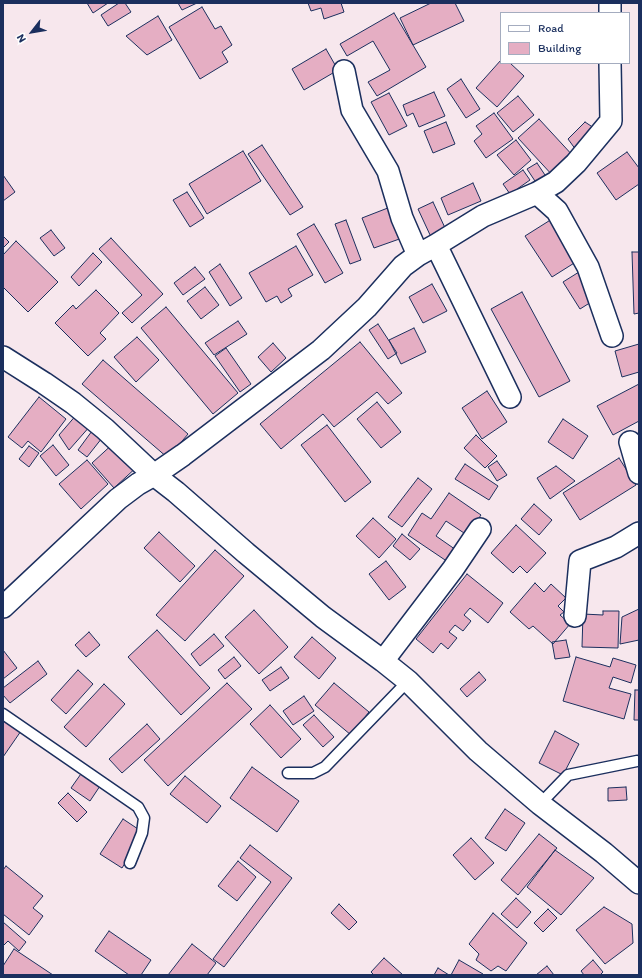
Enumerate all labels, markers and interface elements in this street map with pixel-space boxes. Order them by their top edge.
north arrow [12,12,52,52]
legend [500,12,630,64]
text: Road [538,21,564,35]
text: N [14,32,29,45]
text: Building [538,41,581,55]

